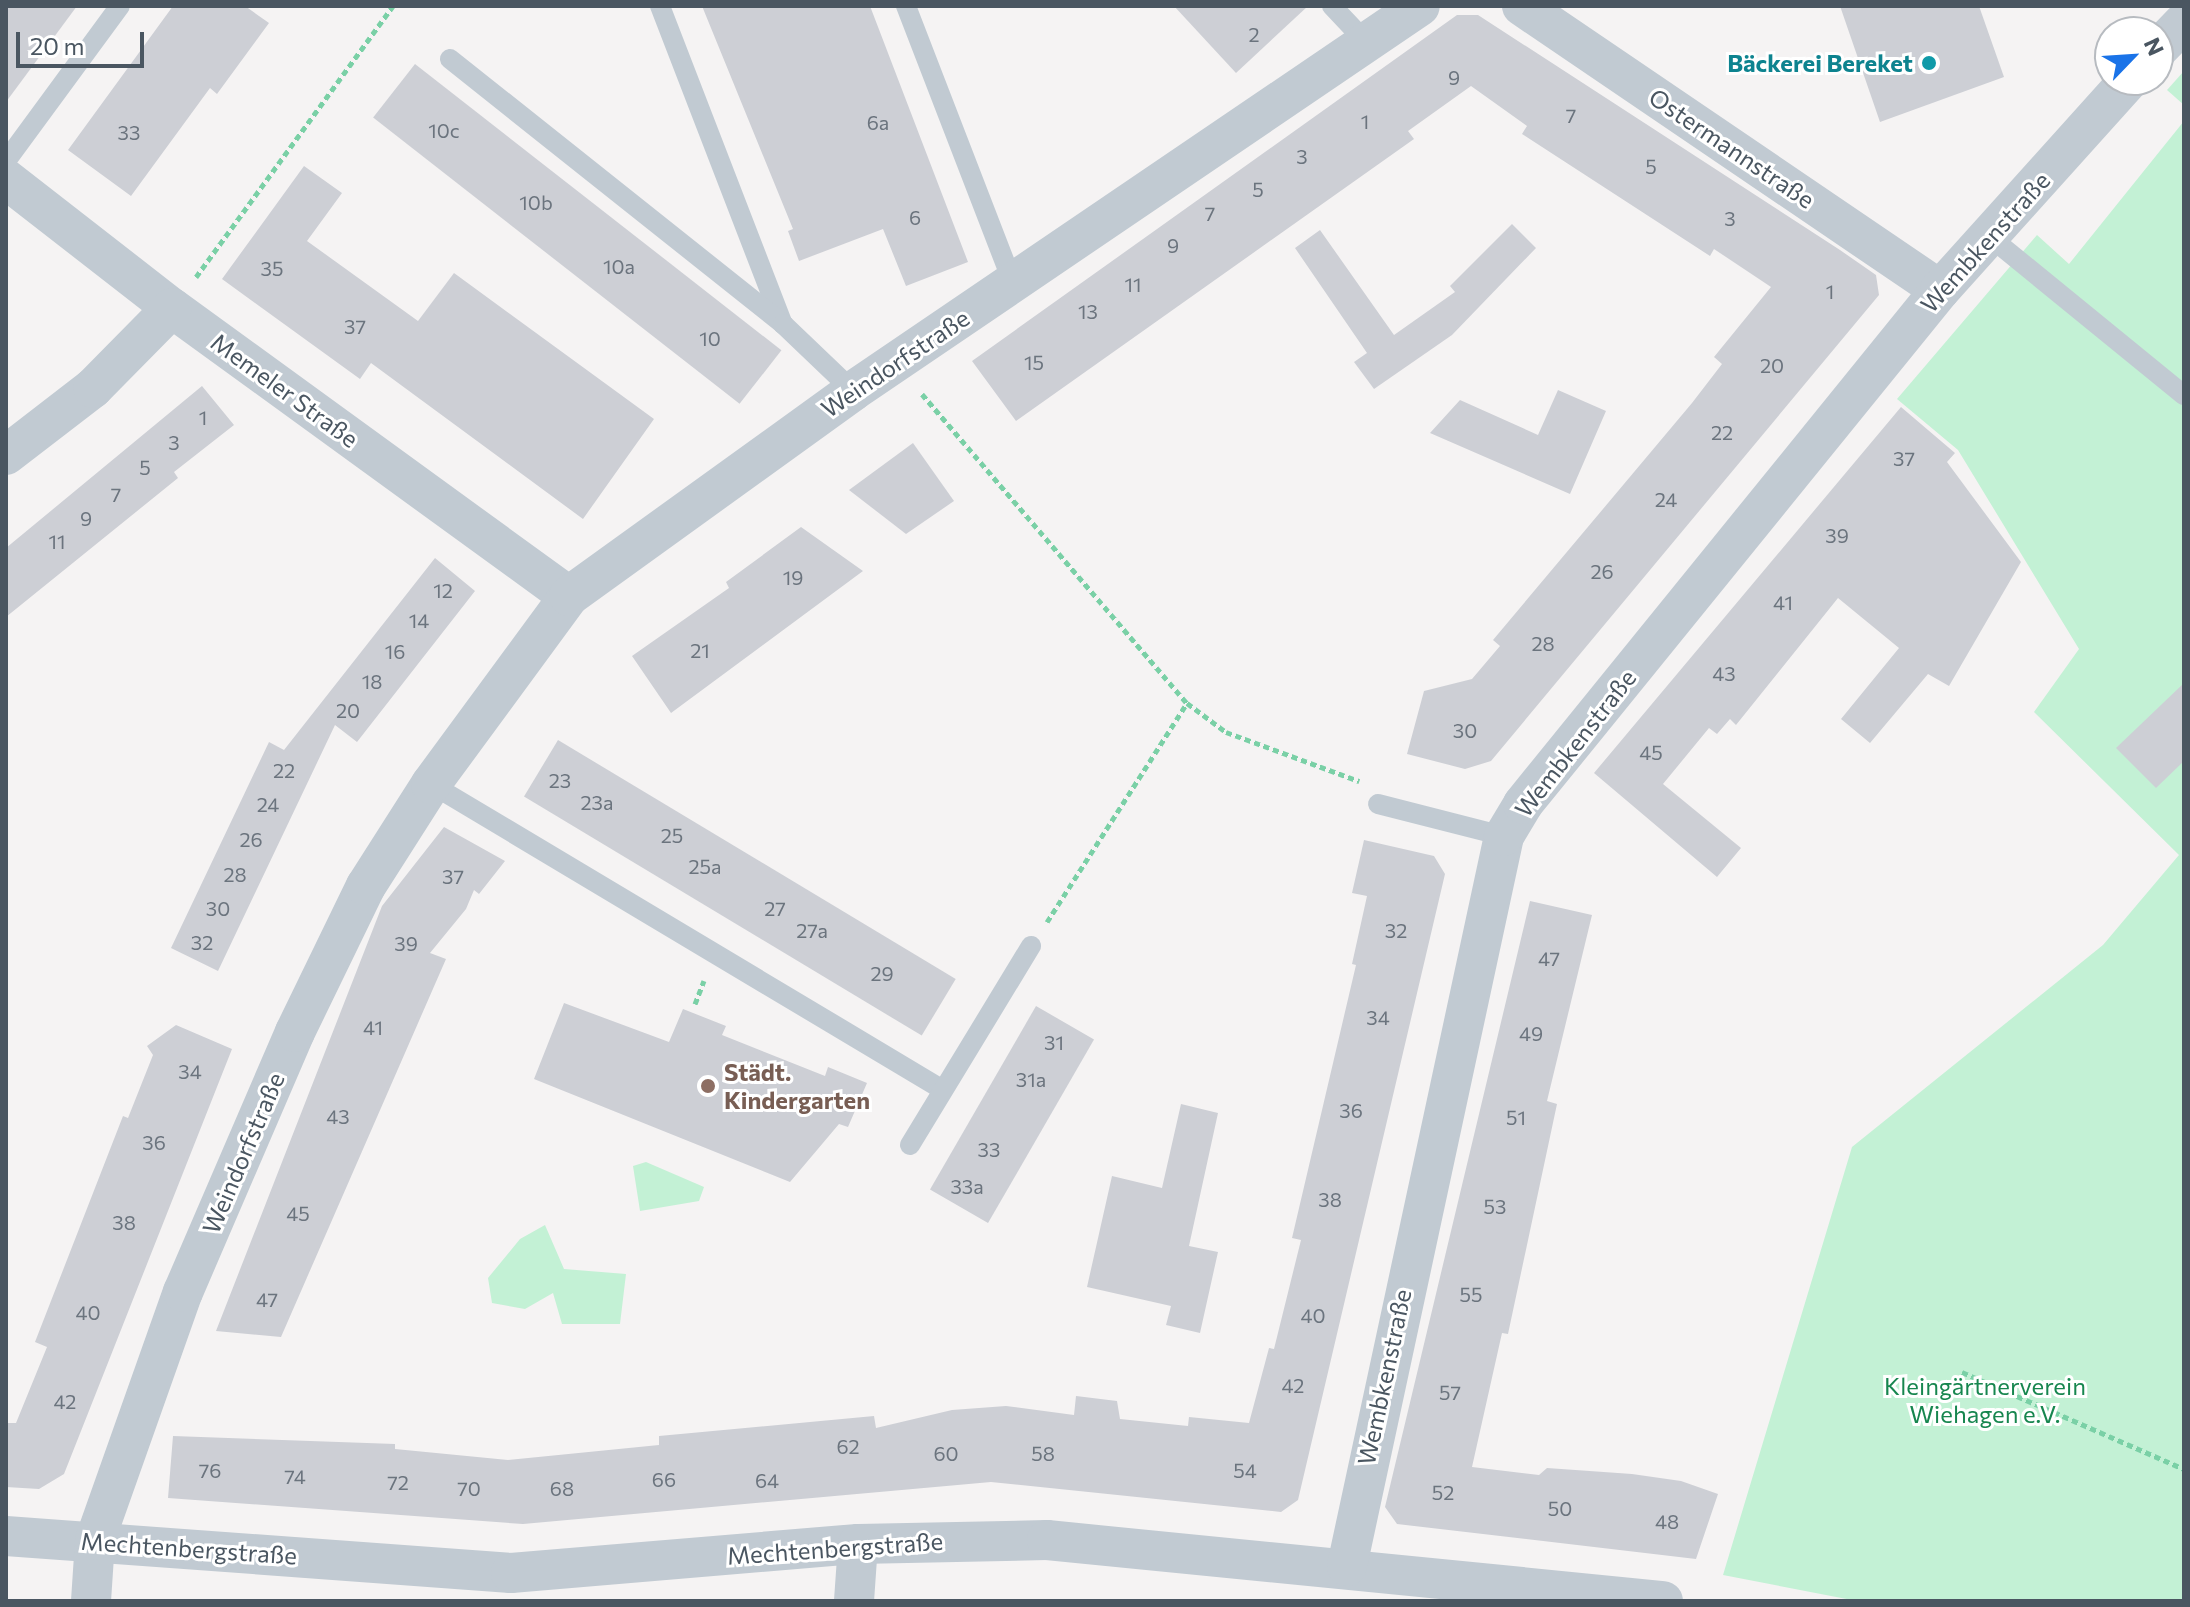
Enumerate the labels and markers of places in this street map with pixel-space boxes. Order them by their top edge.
place label: Bäckerei Bereket [1727,49,1913,77]
marker: Bäckerei Bereket [1920,54,1938,72]
place label: Städt. Kindergarten [724,1058,870,1114]
marker: Städt. Kindergarten [699,1077,717,1095]

